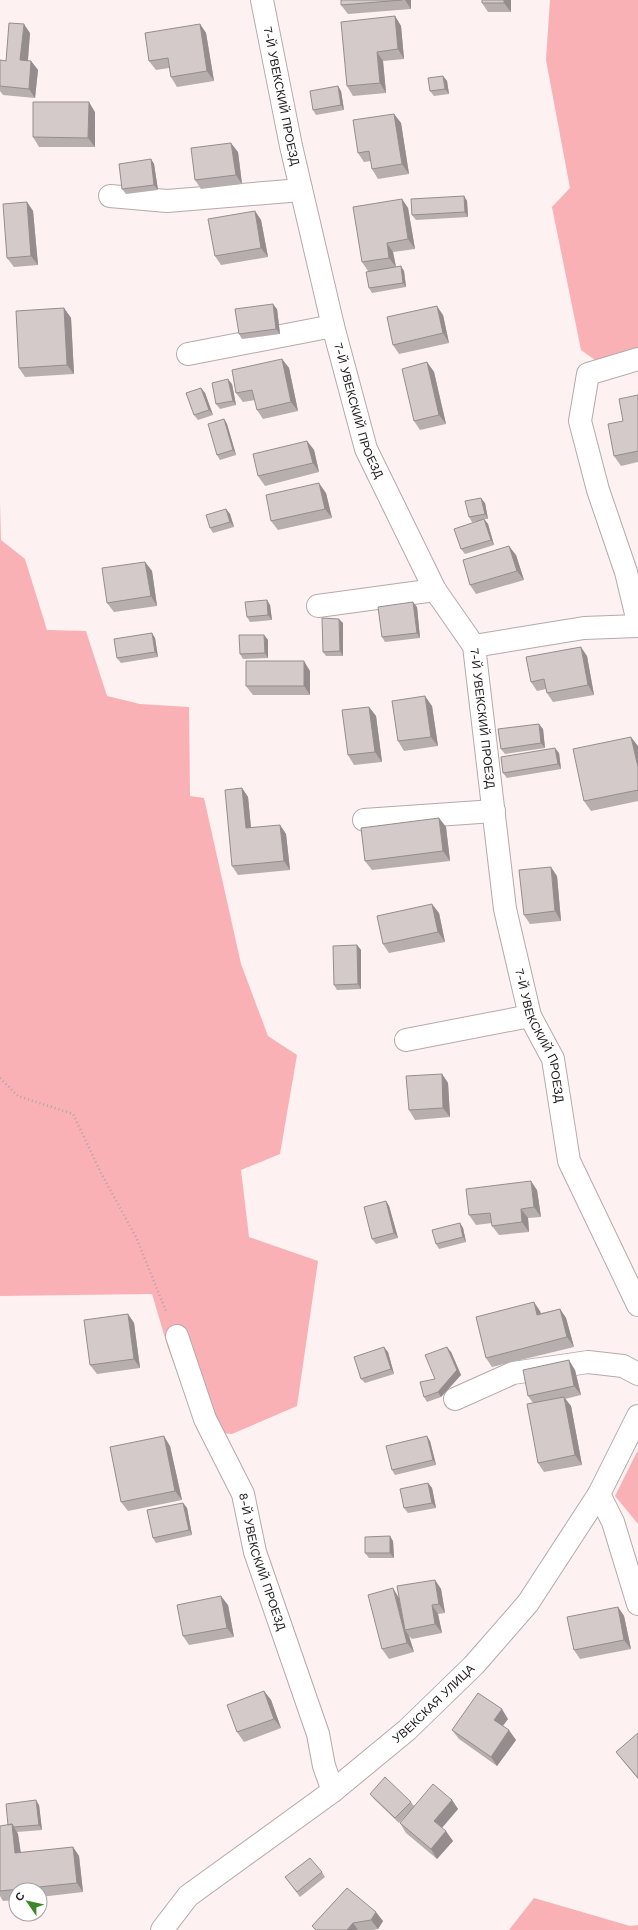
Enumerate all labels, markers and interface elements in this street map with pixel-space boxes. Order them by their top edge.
street label: 7-Й УВЕКСКИЙ ПРОЕЗД [260,25,302,167]
street label: 7-Й УВЕКСКИЙ ПРОЕЗД [331,341,386,480]
street label: 7-Й УВЕКСКИЙ ПРОЕЗД [467,647,498,789]
street label: 7-Й УВЕКСКИЙ ПРОЕЗД [512,967,567,1104]
street label: 8-Й УВЕКСКИЙ ПРОЕЗД [236,1492,289,1632]
street label: УВЕКСКАЯ УЛИЦА [390,1662,477,1746]
north arrow [8,1882,48,1922]
text: С [13,1890,28,1904]

